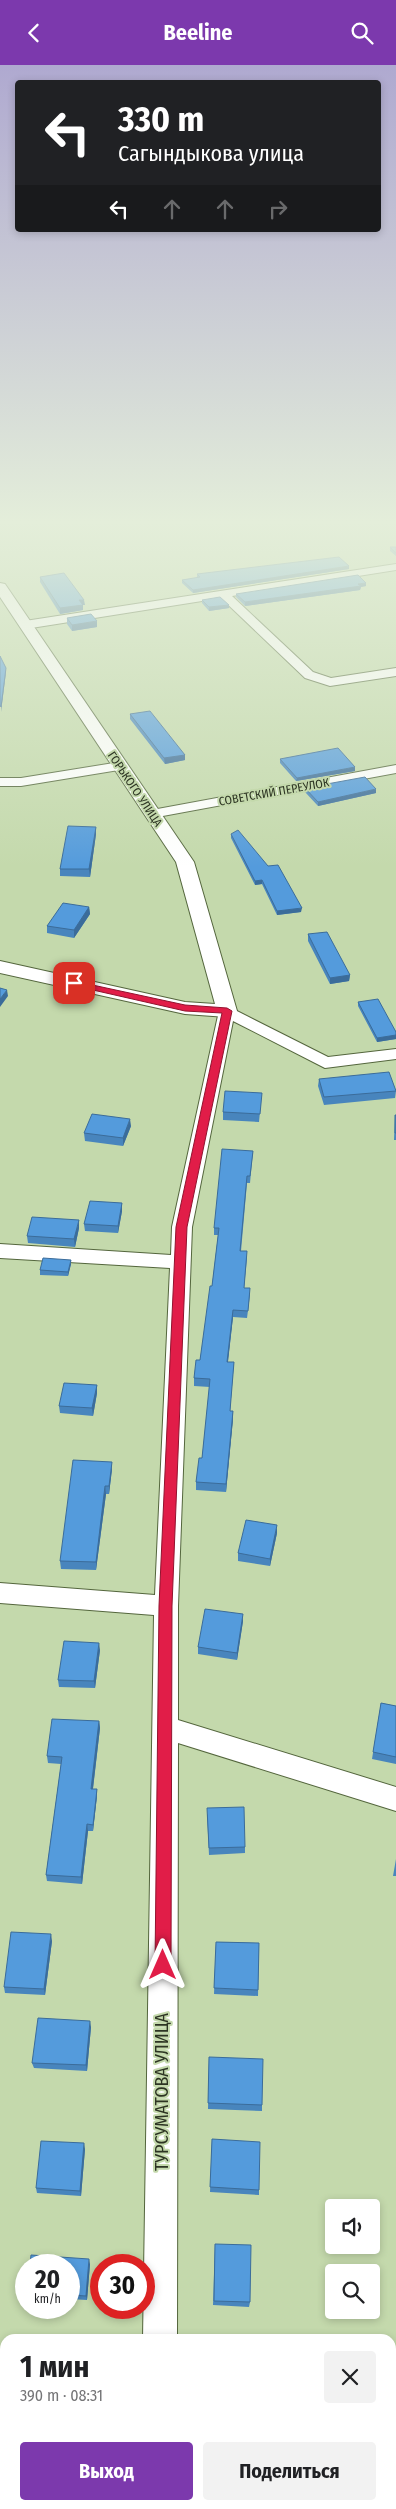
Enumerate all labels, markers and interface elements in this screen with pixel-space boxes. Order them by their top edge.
icon: back [20,19,48,47]
text: Beeline [164,19,233,46]
icon: search [348,19,376,47]
text: 330 m [118,98,204,140]
icon: left [35,100,100,165]
text: Сагындыкова улица [118,140,304,167]
icon: left [105,195,133,223]
icon: ahead [158,195,186,223]
icon: ahead [211,195,239,223]
icon: right [264,195,292,223]
street label: ГОРЬКОГО УЛИЦА [105,749,166,830]
street label: СОВЕТСКИЙ ПЕРЕУЛОК [217,774,331,809]
pin [53,962,95,1004]
icon: arrive [60,969,88,997]
position arrow [136,1938,188,1990]
street label: ТУРСУМАТОВА УЛИЦА [151,2012,173,2171]
map controls [325,2199,380,2319]
button: sound [325,2199,380,2254]
speed limit sign: 30 [90,2254,155,2319]
button: search [325,2264,380,2319]
text: 20 [35,2265,60,2295]
text: km/h [34,2292,61,2306]
text: 1 мин [20,2349,89,2385]
button: close [324,2351,376,2403]
text: 390 m · 08:31 [20,2386,103,2405]
button: Выход [20,2442,193,2500]
button: Поделиться [203,2442,376,2500]

